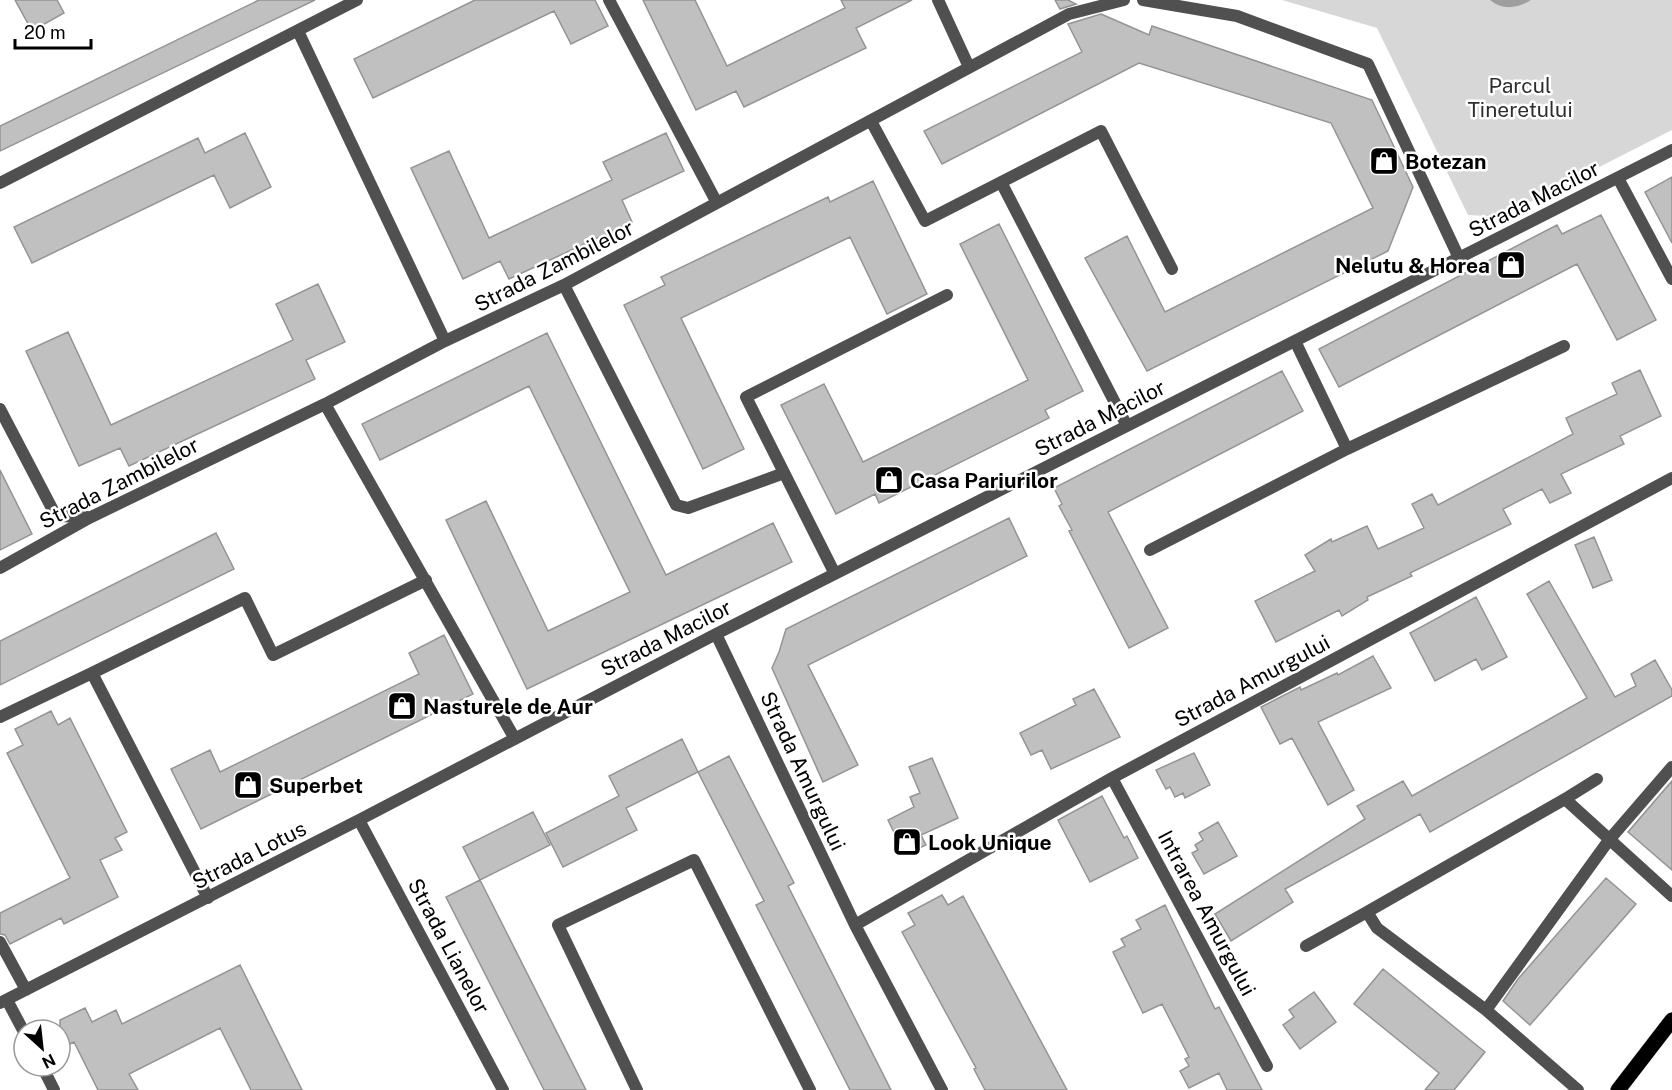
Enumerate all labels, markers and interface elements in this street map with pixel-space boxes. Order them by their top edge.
scale bar [15,12,92,50]
text: 20 m [24,22,66,43]
park label: Parcul Tineretului [1467,73,1573,122]
shop icon: Botezan [1368,145,1400,177]
place label: Botezan [1405,149,1486,174]
street label: Strada Macilor [1465,155,1603,243]
street label: Strada Zambilelor [470,215,638,317]
shop icon: Nelutu & Horea [1495,249,1527,281]
place label: Nelutu & Horea [1335,253,1490,278]
street label: Strada Macilor [1031,374,1169,462]
street label: Strada Zambilelor [35,432,203,534]
shop icon: Casa Pariurilor [873,464,905,496]
place label: Casa Pariurilor [910,468,1058,493]
street label: Strada Macilor [597,594,735,682]
street label: Strada Amurgului [1170,629,1334,733]
street label: Strada Amurgului [755,688,851,854]
shop icon: Nasturele de Aur [386,690,418,722]
place label: Nasturele de Aur [423,694,593,719]
shop icon: Superbet [232,769,264,801]
place label: Superbet [269,773,363,798]
street label: Strada Lotus [188,816,310,894]
shop icon: Look Unique [891,826,923,858]
street label: Intrarea Amurgului [1153,826,1261,1000]
place label: Look Unique [928,830,1052,855]
street label: Strada Lianelor [403,874,495,1018]
north arrow [12,1018,72,1078]
text: N [39,1050,58,1072]

